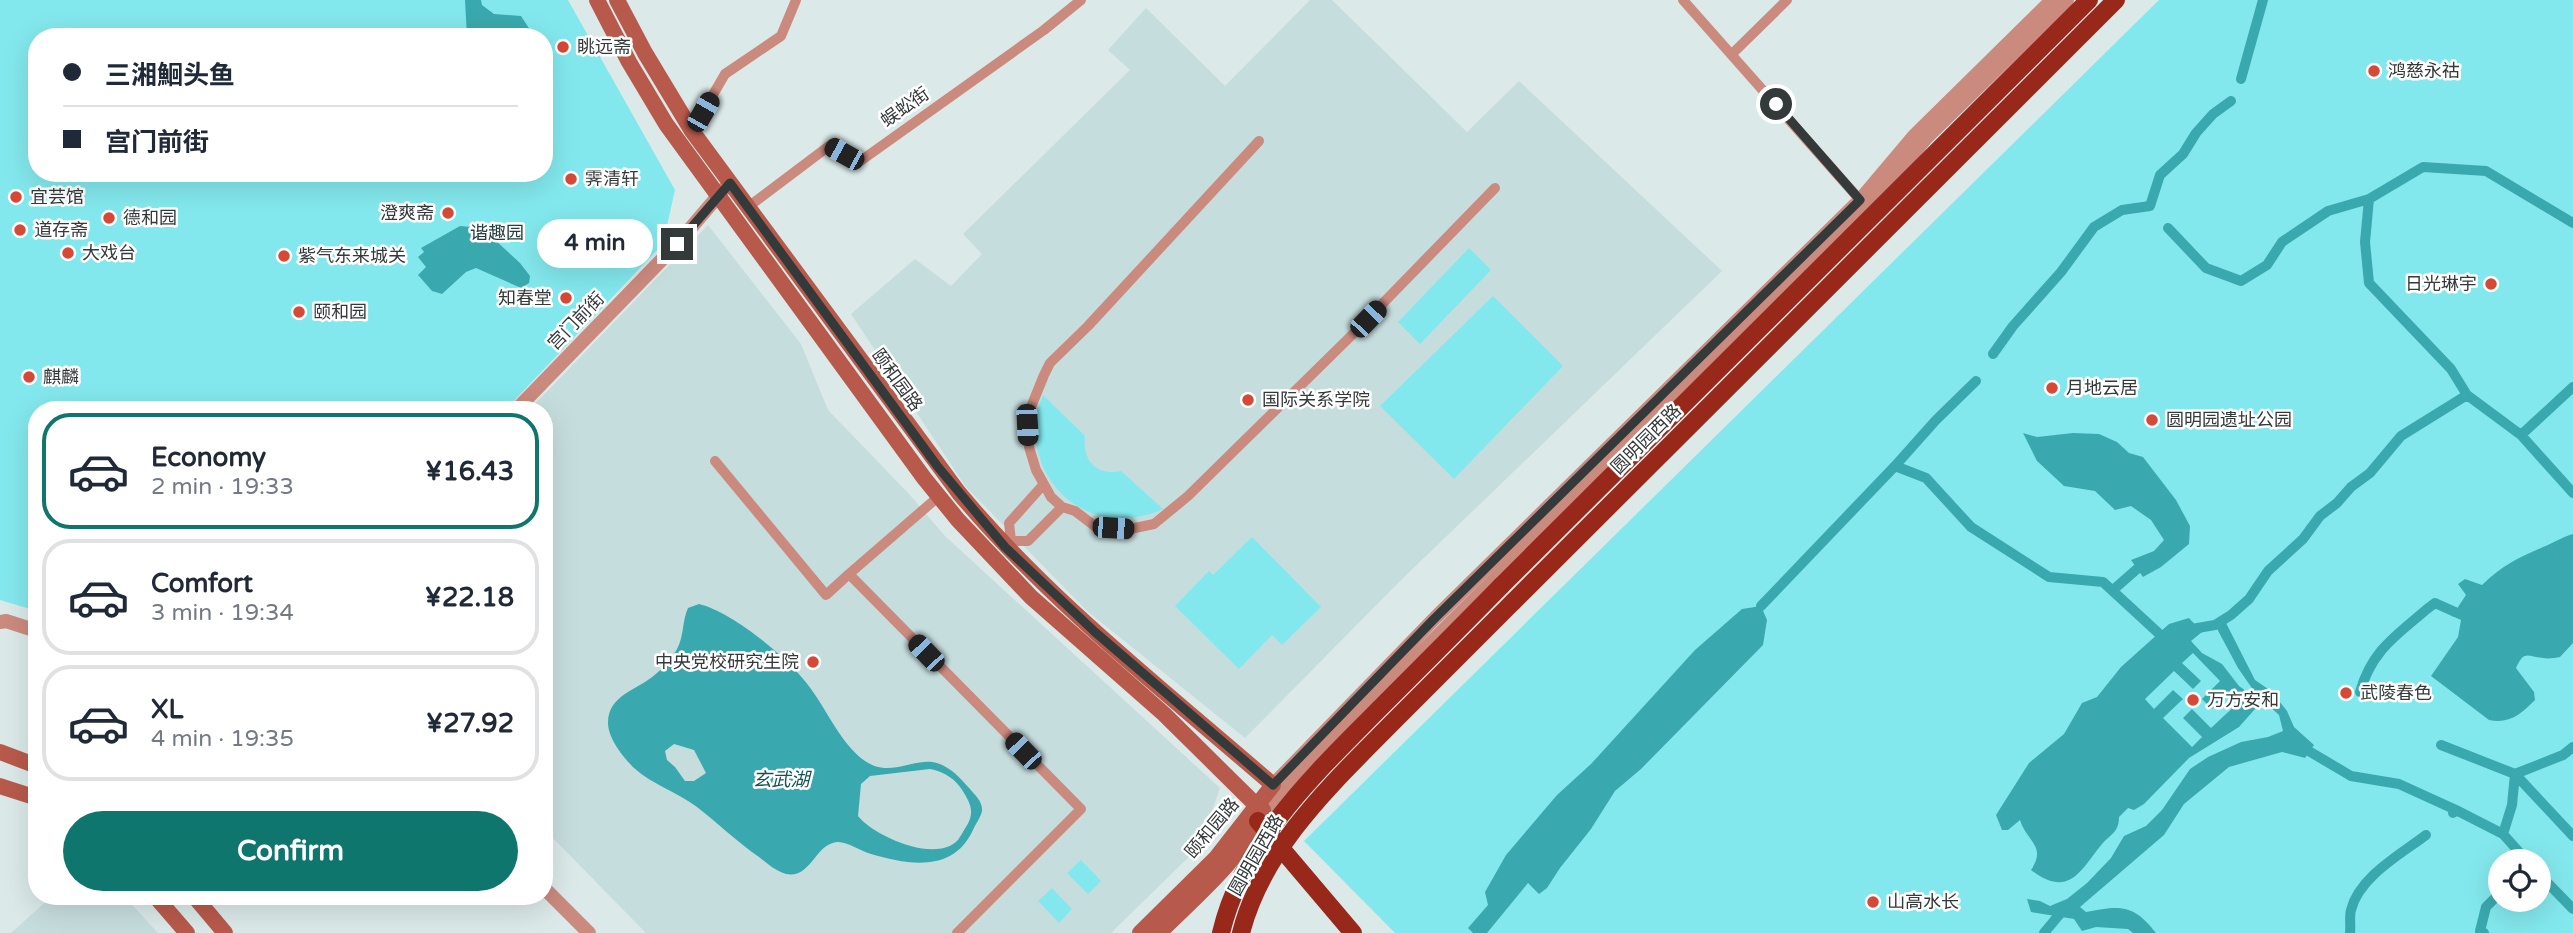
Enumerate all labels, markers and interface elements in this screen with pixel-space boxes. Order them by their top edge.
place label: 眺远斋 [577,36,631,58]
marker: 眺远斋 [555,39,571,55]
text: 三湘鮰头鱼 [105,60,235,91]
place label: 鸿慈永祜 [2388,60,2460,82]
marker: 鸿慈永祜 [2366,63,2382,79]
street label: 蜈蚣街 [877,83,933,131]
route start [1760,88,1792,120]
car [684,89,723,135]
text: 宫门前街 [105,127,209,158]
car [821,135,868,173]
place label: 霁清轩 [585,168,639,190]
marker: 霁清轩 [563,171,579,187]
place label: 宜芸馆 [30,186,84,208]
marker: 宜芸馆 [8,189,24,205]
place label: 澄爽斋 [380,202,434,224]
marker: 澄爽斋 [440,205,456,221]
place label: 德和园 [123,207,177,229]
marker: 德和园 [101,210,117,226]
place label: 道存斋 [34,219,88,241]
callout: 4 min [537,219,652,268]
marker: 道存斋 [12,222,28,238]
park label: 谐趣园 [470,222,524,244]
route end [661,228,693,260]
text: 4 min [564,229,626,257]
place label: 大戏台 [82,242,136,264]
marker: 大戏台 [60,245,76,261]
place label: 紫气东来城关 [298,245,406,267]
marker: 紫气东来城关 [276,248,292,264]
place label: 日光琳宇 [2405,273,2477,295]
marker: 日光琳宇 [2483,276,2499,292]
place label: 知春堂 [498,287,552,309]
street label: 宫门前街 [543,287,609,355]
marker: 知春堂 [558,290,574,306]
car [1346,297,1391,341]
place label: 颐和园 [313,301,367,323]
marker: 颐和园 [291,304,307,320]
street label: 颐和园路 [867,344,927,416]
place label: 麒麟 [43,366,79,388]
marker: 麒麟 [21,369,37,385]
place label: 月地云居 [2066,377,2138,399]
marker: 月地云居 [2044,380,2060,396]
place label: 国际关系学院 [1262,389,1370,411]
marker: 国际关系学院 [1240,392,1256,408]
street label: 圆明园西路 [1606,399,1686,479]
car [1016,403,1039,447]
place label: 圆明园遗址公园 [2166,409,2292,431]
marker: 圆明园遗址公园 [2144,412,2160,428]
icon: car [67,440,130,503]
text: Economy [151,442,266,473]
text: ¥16.43 [425,456,514,487]
text: 2 min · 19:33 [151,473,294,501]
car [1092,516,1135,540]
icon: car [67,566,130,629]
text: Comfort [151,568,253,599]
text: ¥22.18 [425,582,514,613]
text: 3 min · 19:34 [151,599,294,627]
car [904,631,949,675]
place label: 中央党校研究生院 [655,651,799,673]
marker: 中央党校研究生院 [805,654,821,670]
place label: 武陵春色 [2360,682,2432,704]
marker: 武陵春色 [2338,685,2354,701]
place label: 万方安和 [2207,689,2279,711]
icon: car [67,692,130,755]
marker: 万方安和 [2185,692,2201,708]
text: XL [151,694,183,725]
text: ¥27.92 [426,708,514,739]
text: 4 min · 19:35 [151,725,294,753]
car [1001,729,1046,773]
water label: 玄武湖 [752,769,812,791]
street label: 颐和园路 [1180,793,1244,863]
button: Confirm [63,811,518,891]
street label: 圆明园西路 [1224,811,1288,899]
map controls [2488,849,2551,912]
button: locate [2488,849,2551,912]
place label: 山高水长 [1887,891,1959,913]
marker: 山高水长 [1865,894,1881,910]

